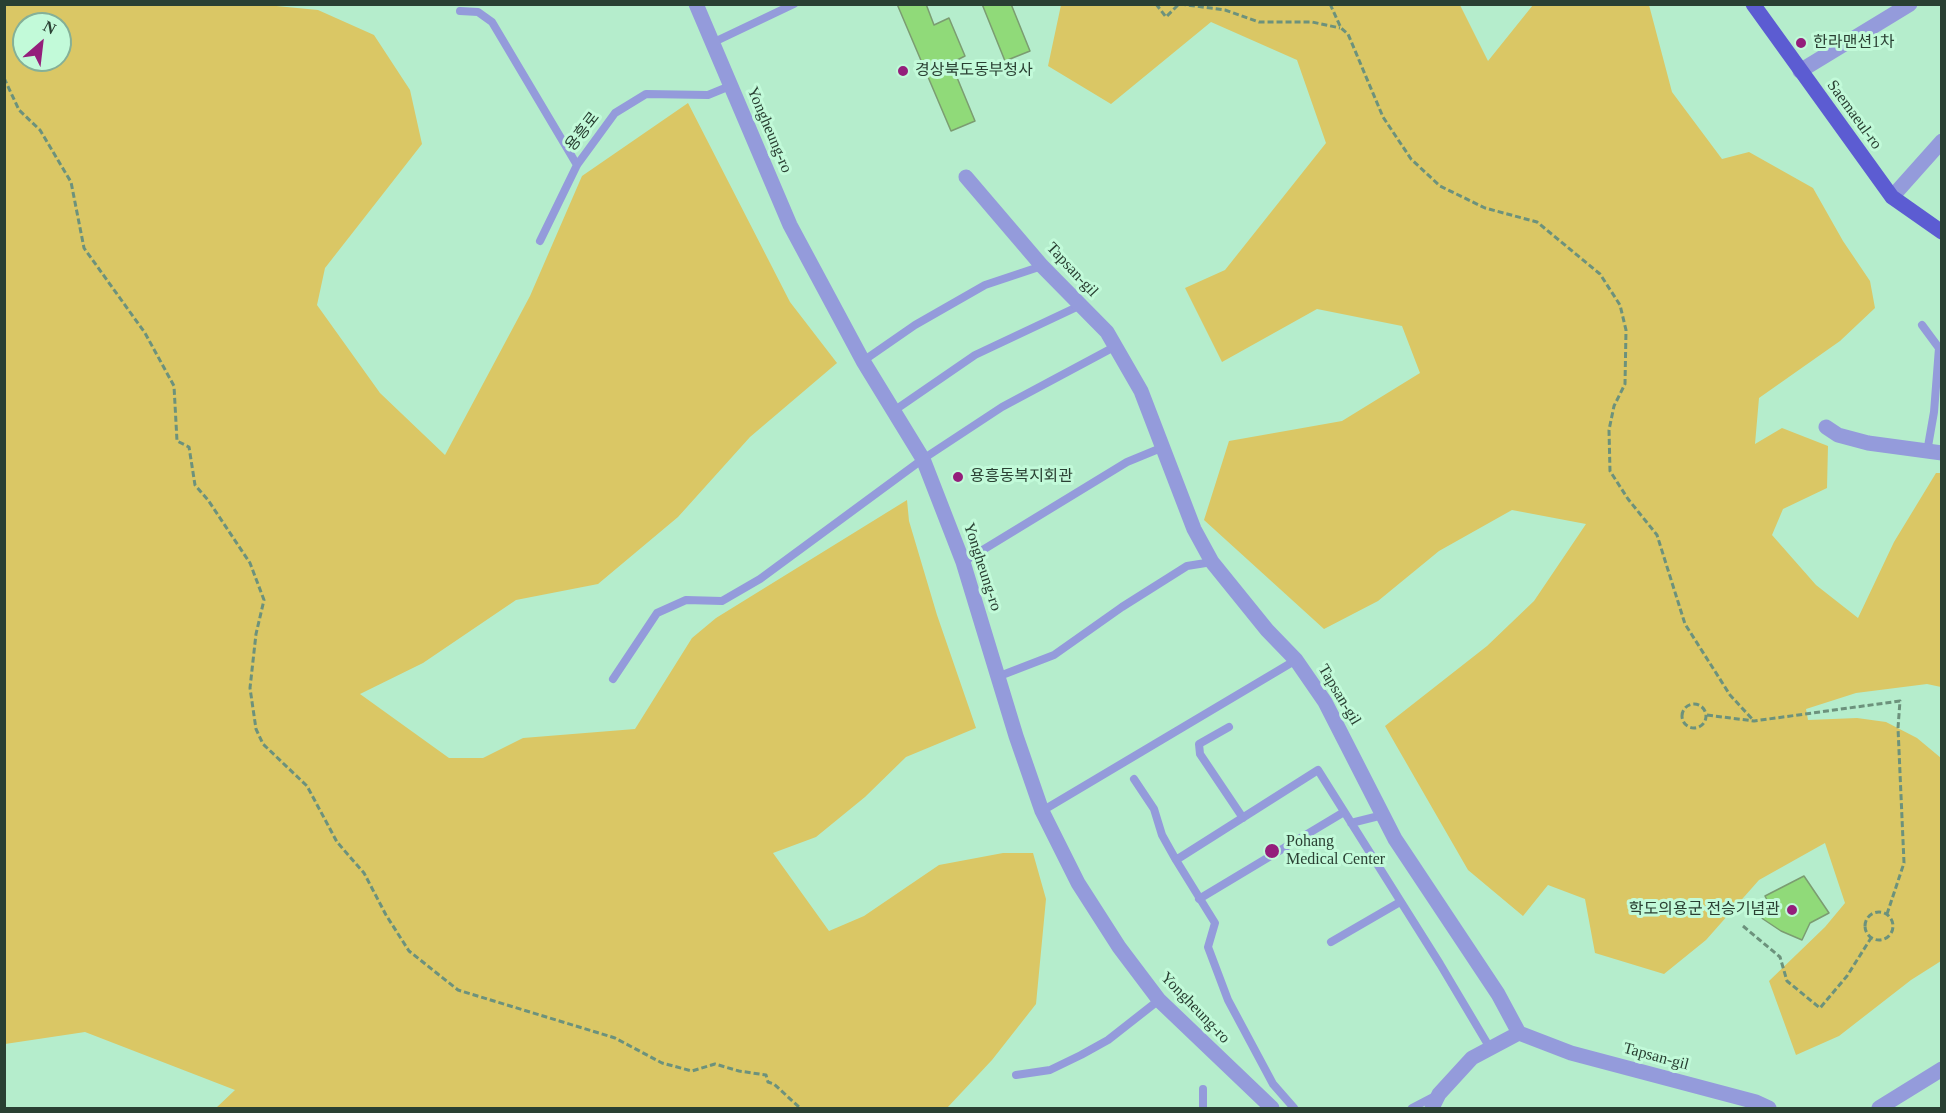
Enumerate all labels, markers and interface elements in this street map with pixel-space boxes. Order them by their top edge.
north arrow [12,12,72,72]
text: N [41,17,59,38]
place label: 한라맨션1차 [1813,33,1895,53]
marker: 한라맨션1차 [1794,36,1808,50]
place label: 경상북도동부청사 [915,61,1033,81]
marker: 경상북도동부청사 [896,64,910,78]
street label: Saemaeul-ro [1822,77,1886,153]
street label: Yongheung-ro [742,84,796,176]
street label: 용흥로 [562,109,604,155]
street label: Tapsan-gil [1042,239,1102,301]
place label: 용흥동복지회관 [970,467,1073,487]
marker: 용흥동복지회관 [951,470,965,484]
street label: Yongheung-ro [959,520,1005,614]
street label: Tapsan-gil [1313,661,1365,729]
place label: Pohang Medical Center [1286,832,1385,870]
marker: Pohang Medical Center [1263,842,1281,860]
place label: 학도의용군 전승기념관 [1629,900,1780,920]
marker: 학도의용군 전승기념관 [1785,903,1799,917]
street label: Yongheung-ro [1156,968,1234,1048]
street label: Tapsan-gil [1621,1039,1691,1075]

